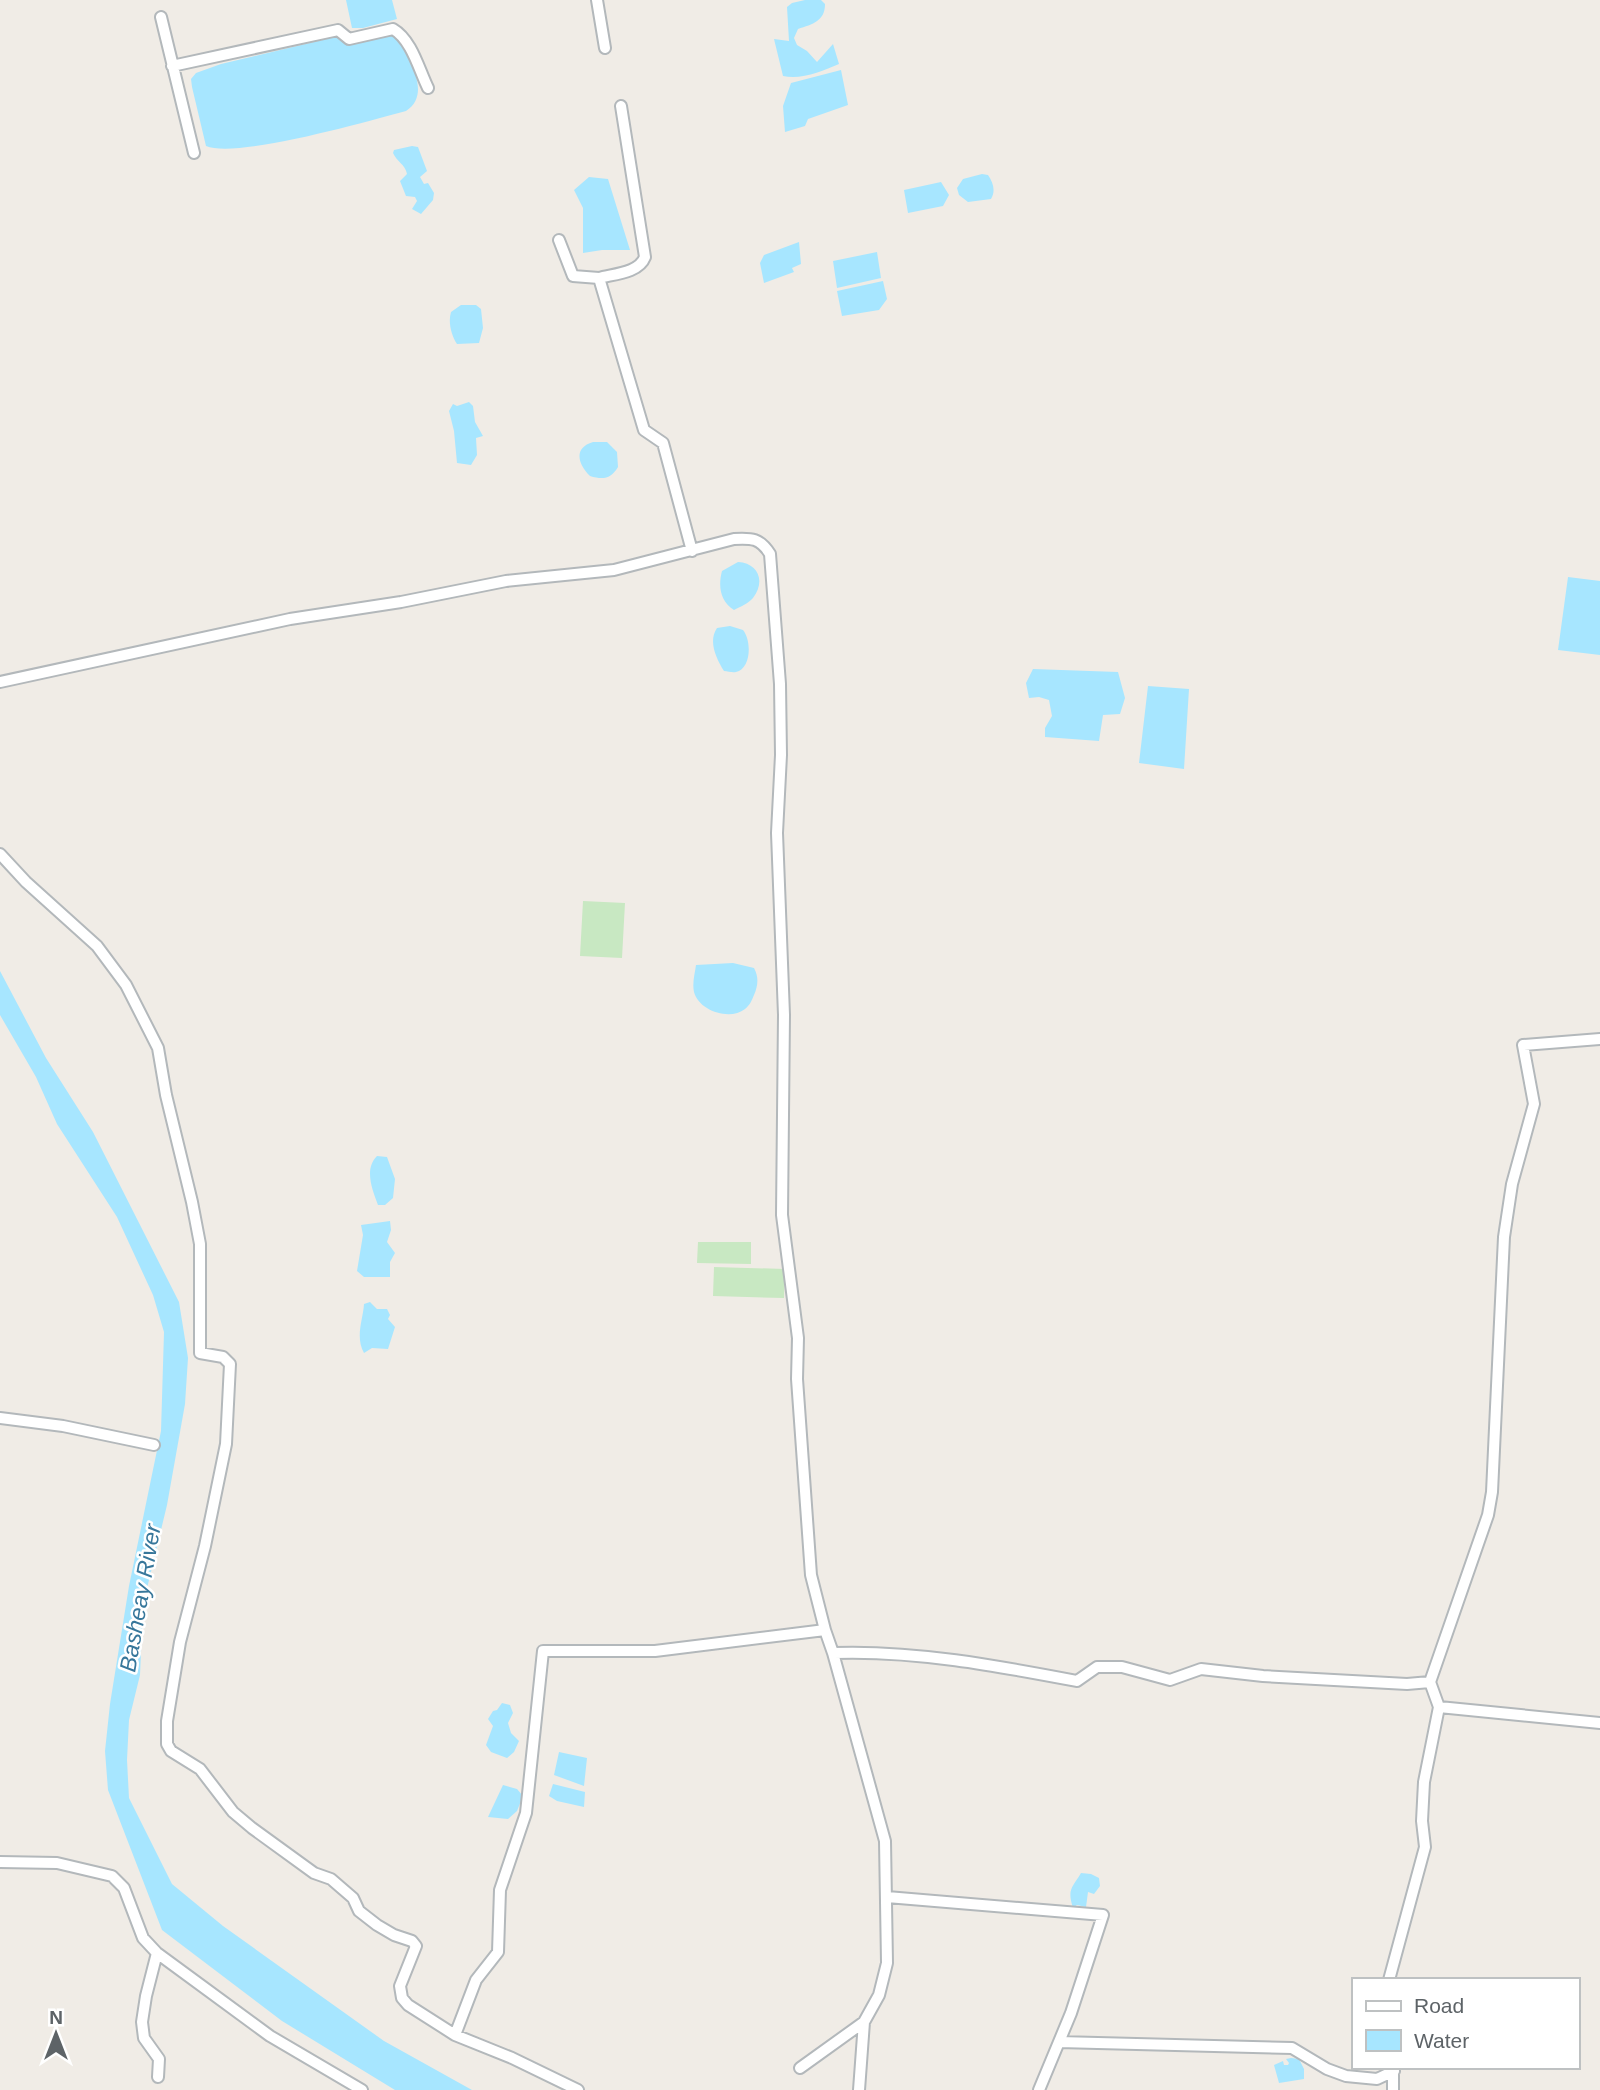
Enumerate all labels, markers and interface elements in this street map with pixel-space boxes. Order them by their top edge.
water label: Basheay River [114,1521,166,1674]
legend [1352,1978,1579,2069]
text: Road [1414,1994,1464,2017]
north arrow [21,1999,91,2069]
text: N [49,2007,63,2028]
text: Water [1414,2029,1469,2052]

